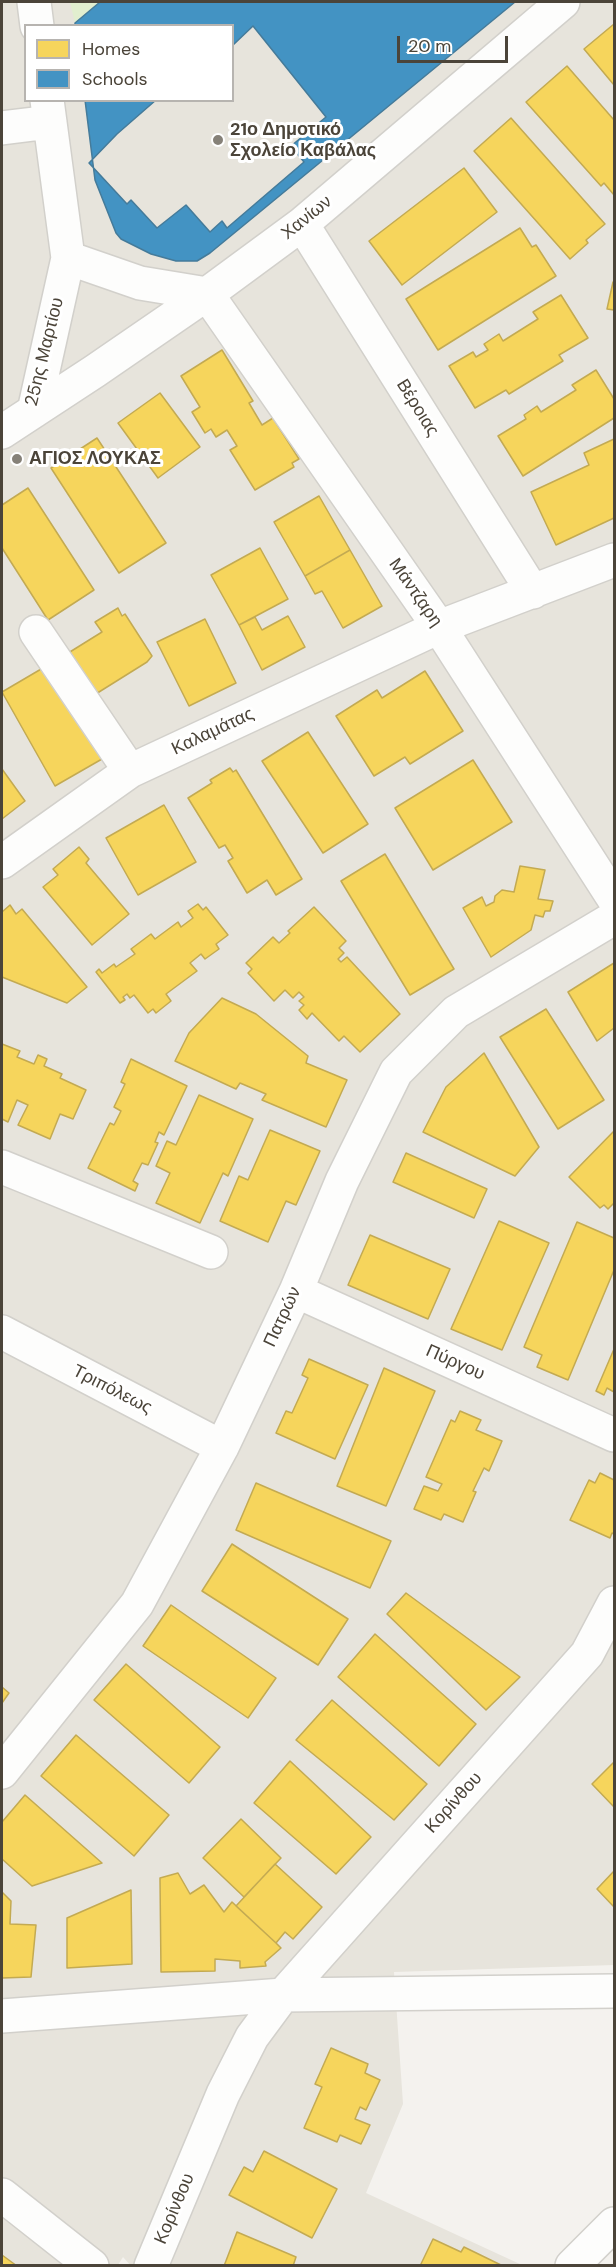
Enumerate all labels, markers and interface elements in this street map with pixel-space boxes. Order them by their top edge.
legend [24,24,234,102]
scale bar [400,24,511,62]
text: 20 m [408,34,451,58]
text: Homes [82,37,140,61]
text: Schools [82,67,147,91]
place label: 21ο Δημοτικό Σχολείο Καβάλας [230,119,376,162]
marker: 21ο Δημοτικό Σχολείο Καβάλας [211,133,225,147]
street label: Χανίων [277,191,337,245]
street label: 25ης Μαρτίου [21,295,69,409]
street label: Βέροιας [391,375,443,441]
place label: ΑΓΙΟΣ ΛΟΥΚΑΣ [29,448,161,470]
marker: ΑΓΙΟΣ ΛΟΥΚΑΣ [10,452,24,466]
street label: Μάντζαρη [384,555,446,631]
street label: Καλαμάτας [169,704,257,760]
street label: Πατρών [260,1284,306,1350]
street label: Πύργου [422,1341,488,1385]
street label: Τριπόλεως [69,1361,155,1419]
street label: Κορίνθου [421,1768,487,1838]
street label: Κορίνθου [150,2170,200,2248]

